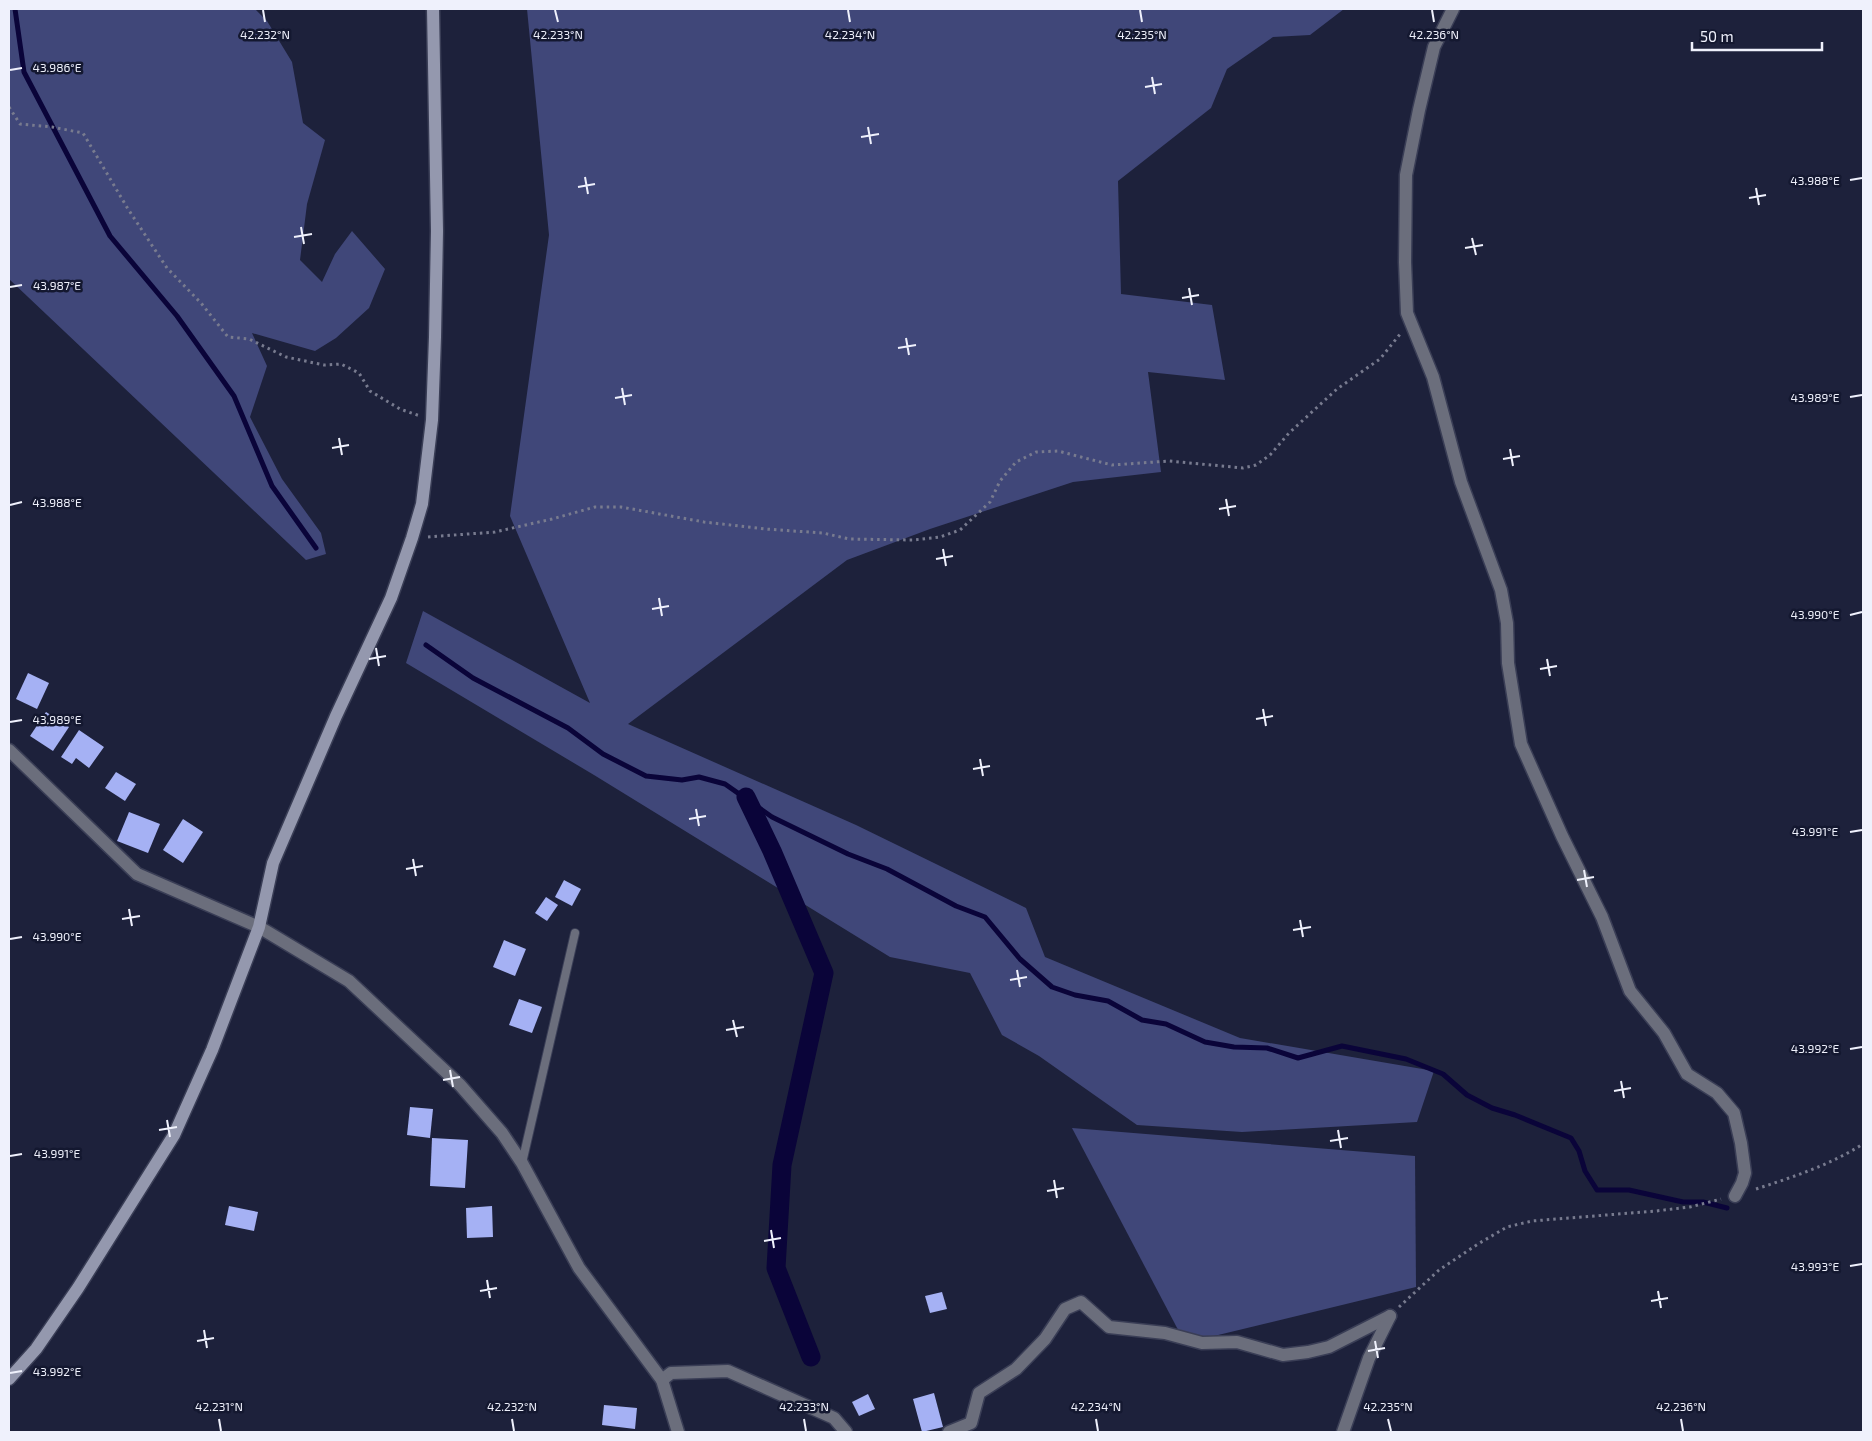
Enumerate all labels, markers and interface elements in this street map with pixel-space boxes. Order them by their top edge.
scale bar [1692,20,1822,52]
text: 42.232°N [240,27,290,41]
text: 42.233°N [533,27,583,41]
text: 42.234°N [825,27,875,41]
text: 42.235°N [1117,27,1167,41]
text: 42.236°N [1409,27,1459,41]
text: 50 m [1700,27,1734,45]
text: 43.986°E [33,60,82,74]
text: 43.988°E [1790,173,1840,187]
text: 43.987°E [33,278,81,292]
text: 43.989°E [1791,390,1840,404]
text: 43.988°E [32,495,82,509]
text: 43.990°E [1791,607,1840,621]
text: 43.989°E [33,712,82,726]
text: 43.991°E [1792,824,1838,838]
text: 43.990°E [33,929,82,943]
text: 43.992°E [1791,1041,1839,1055]
text: 43.991°E [34,1146,80,1160]
text: 43.993°E [1791,1259,1839,1273]
text: 43.992°E [33,1364,81,1378]
text: 42.231°N [195,1399,243,1413]
text: 42.232°N [487,1399,537,1413]
text: 42.233°N [779,1399,829,1413]
text: 42.234°N [1071,1399,1121,1413]
text: 42.235°N [1363,1399,1413,1413]
text: 42.236°N [1656,1399,1706,1413]

